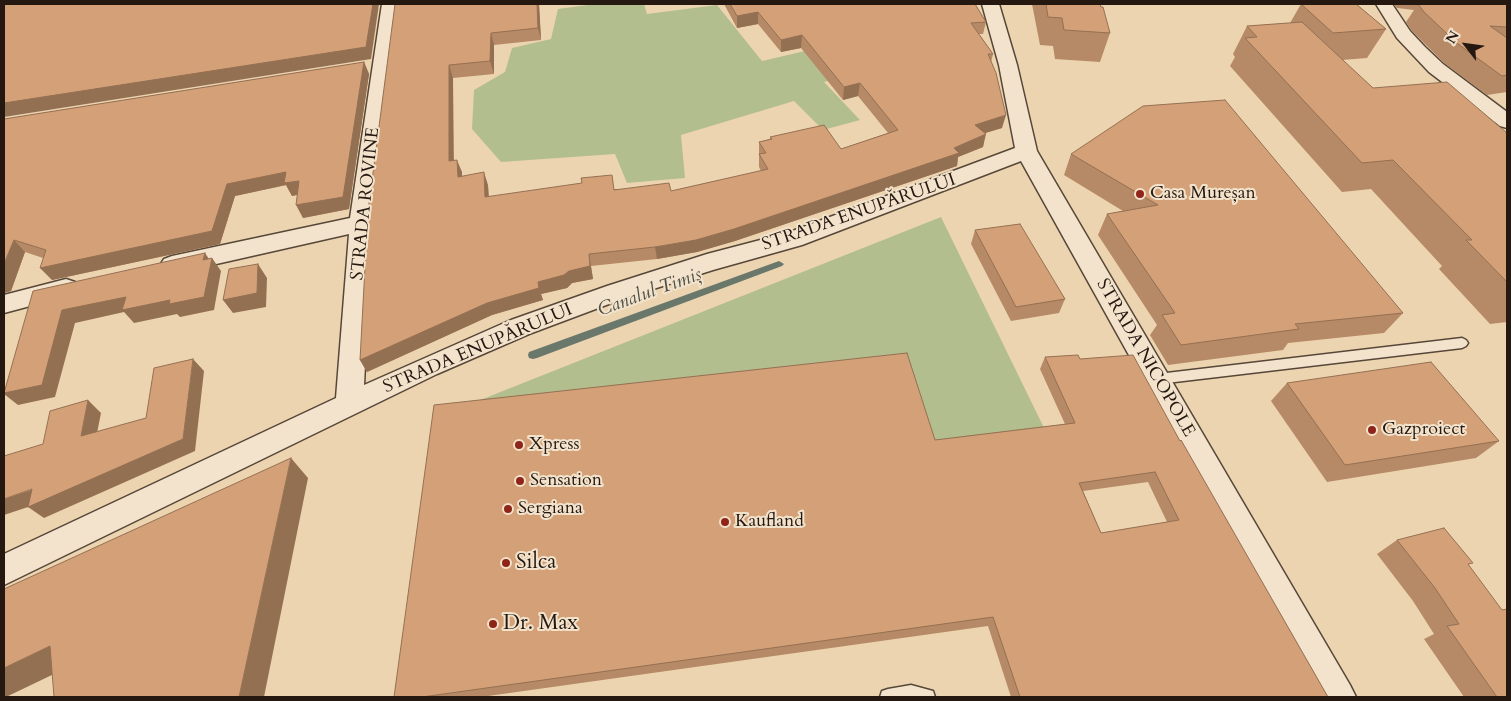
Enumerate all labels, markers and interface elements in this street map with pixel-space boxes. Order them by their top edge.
north arrow [1441,20,1491,70]
text: N [1441,27,1464,47]
street label: STRADA ROVINE [347,126,385,282]
street label: STRADA ENUPĂRULUI [759,170,959,256]
place label: Casa Mureșan [1150,183,1256,205]
marker: Casa Mureșan [1134,188,1146,200]
water label: Canalul Timiș [595,264,705,322]
street label: STRADA NICOPOLE [1091,275,1199,441]
street label: STRADA ENUPĂRULUI [380,299,576,399]
place label: Gazproiect [1382,419,1465,441]
marker: Gazproiect [1366,424,1378,436]
place label: Xpress [529,434,580,456]
marker: Xpress [513,439,525,451]
place label: Sensation [530,470,602,492]
marker: Sensation [514,475,526,487]
place label: Sergiana [518,498,583,520]
marker: Sergiana [502,503,514,515]
place label: Kaufland [735,511,804,533]
marker: Kaufland [719,516,731,528]
place label: Silca [516,550,556,576]
marker: Silca [500,557,512,569]
place label: Dr. Max [503,611,578,637]
marker: Dr. Max [487,618,499,630]

